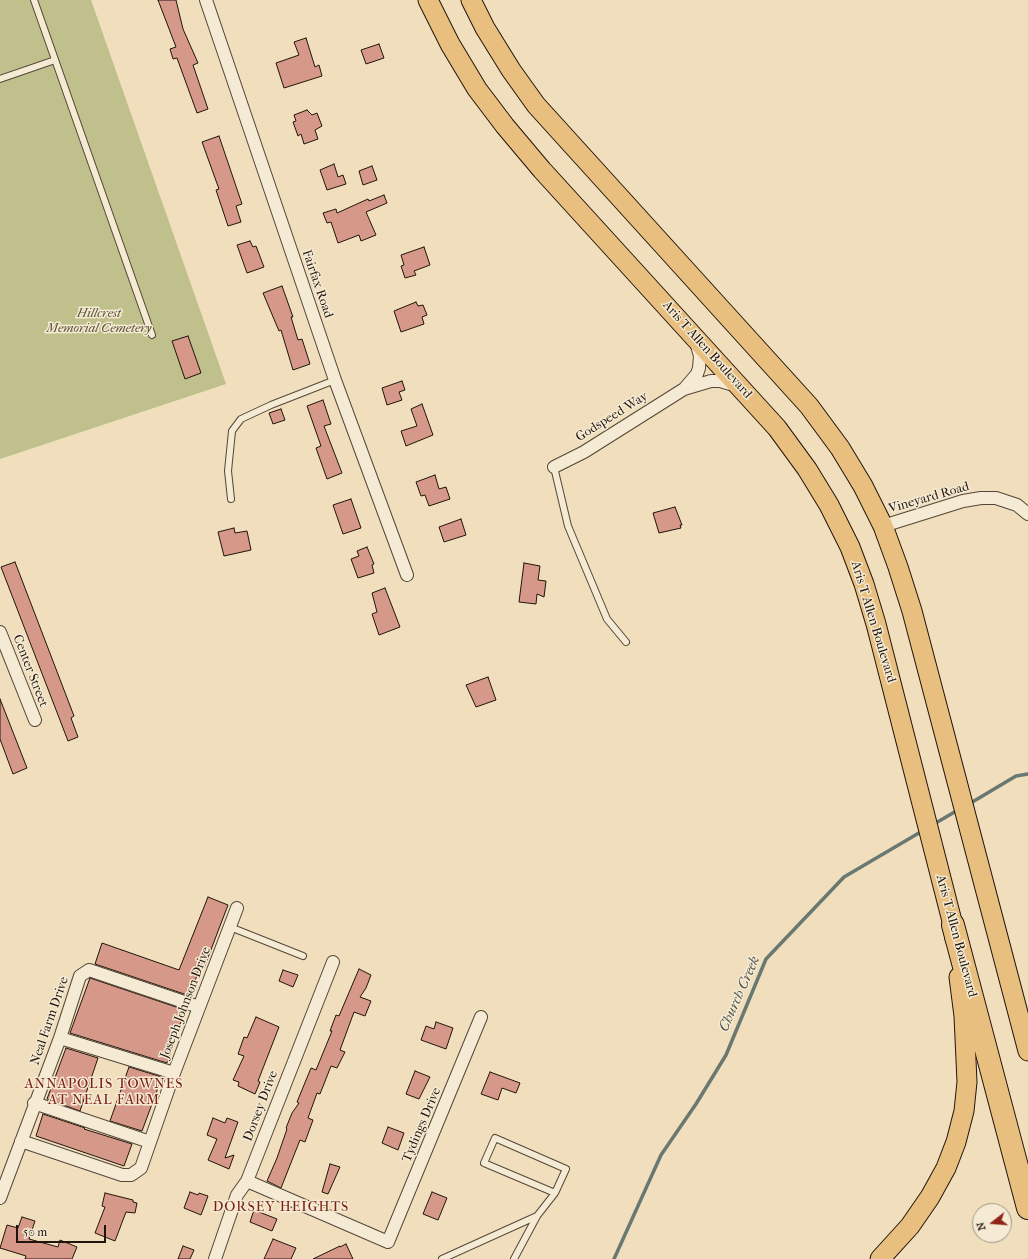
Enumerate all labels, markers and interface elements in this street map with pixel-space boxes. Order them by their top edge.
street label: Fairfax Road [298,248,336,320]
street label: Aris T Allen Boulevard [659,298,755,402]
park label: Hillcrest Memorial Cemetery [47,306,151,337]
street label: Godspeed Way [573,389,651,445]
street label: Vineyard Road [887,479,971,517]
street label: Aris T Allen Boulevard [847,559,899,685]
street label: Center Street [9,633,51,709]
street label: Aris T Allen Boulevard [932,873,980,999]
street label: Joseph Johnson Drive [157,945,215,1061]
water label: Church Creek [716,954,764,1034]
street label: Neal Farm Drive [28,975,72,1067]
street label: Dorsey Drive [240,1068,282,1144]
district label: ANNAPOLIS TOWNES AT NEAL FARM [25,1077,183,1110]
street label: Tydings Drive [399,1085,445,1165]
district label: DORSEY HEIGHTS [213,1200,349,1216]
north arrow [972,1203,1012,1243]
scale bar [18,1217,108,1243]
text: N [974,1220,988,1232]
text: 50 m [23,1225,47,1239]

